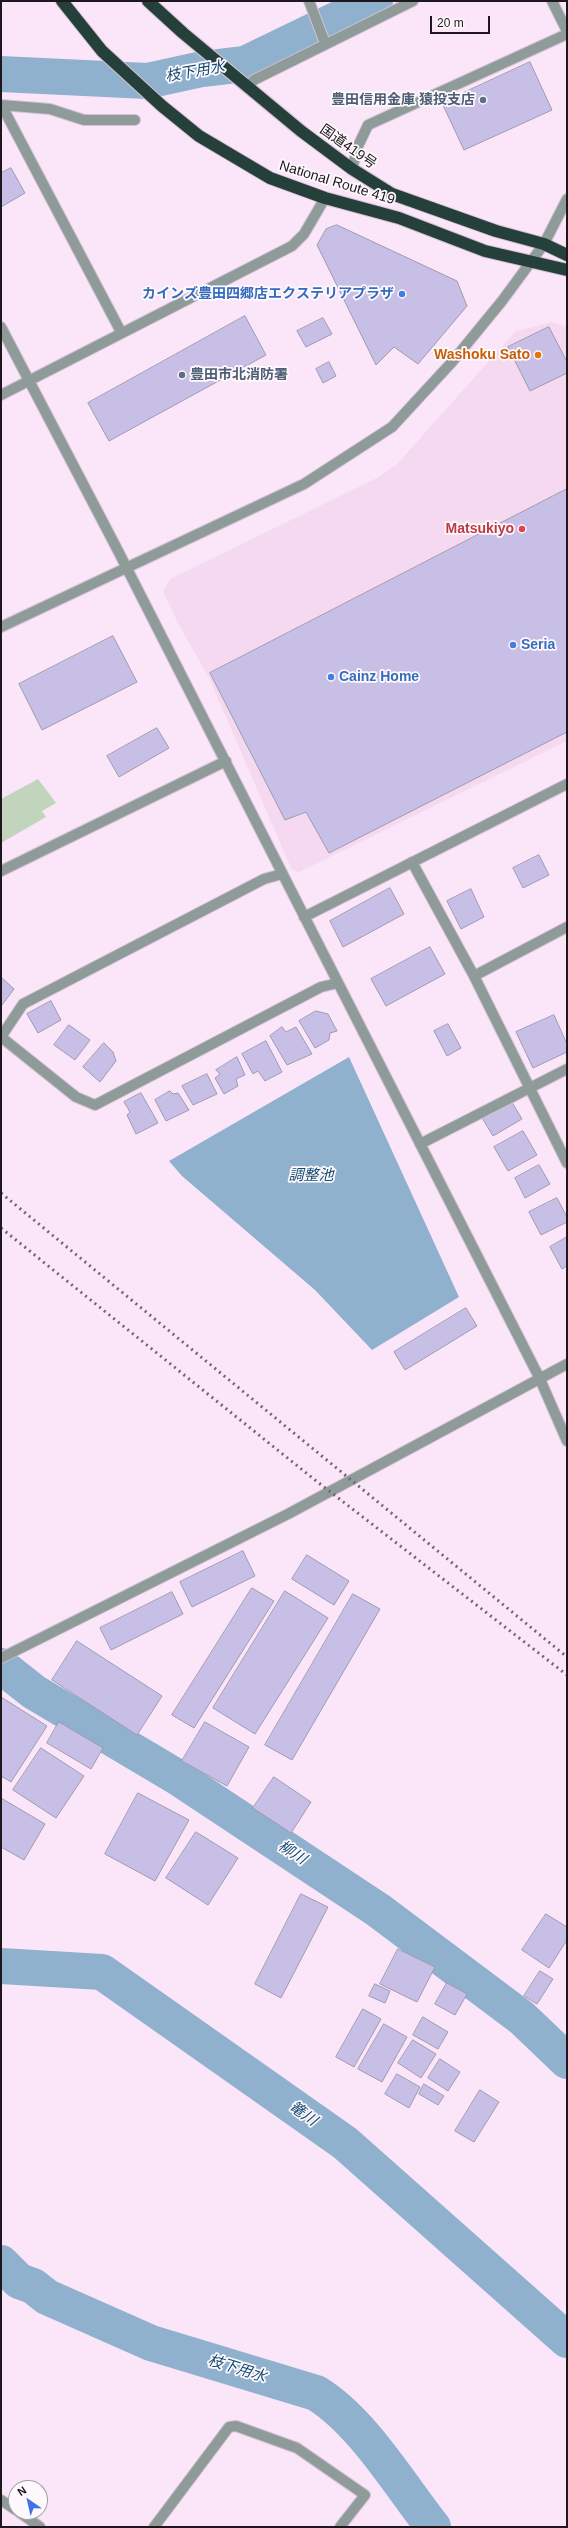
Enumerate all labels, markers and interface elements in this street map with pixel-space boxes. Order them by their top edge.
scale bar [432,8,492,34]
text: 20 m [437,16,464,30]
water label: 枝下用水 [164,58,226,86]
place label: 豊田信用金庫 猿投支店 [331,92,475,108]
marker: 豊田信用金庫 猿投支店 [478,95,488,105]
street label: 国道419号 [316,121,380,173]
street label: National Route 419 [277,157,397,209]
place label: カインズ豊田四郷店エクステリアプラザ [142,286,394,302]
marker: カインズ豊田四郷店エクステリアプラザ [397,289,407,299]
place label: Washoku Sato [434,347,530,363]
marker: Washoku Sato [533,350,543,360]
place label: 豊田市北消防署 [190,367,288,383]
marker: 豊田市北消防署 [177,370,187,380]
place label: Matsukiyo [446,521,514,537]
marker: Matsukiyo [517,524,527,534]
place label: Seria [521,637,555,653]
marker: Seria [508,640,518,650]
place label: Cainz Home [339,669,419,685]
marker: Cainz Home [326,672,336,682]
water label: 調整池 [289,1167,333,1185]
water label: 柳川 [275,1837,309,1869]
water label: 篭川 [286,2098,320,2130]
water label: 枝下用水 [206,2352,268,2386]
north arrow [8,2480,48,2520]
text: N [15,2484,28,2498]

